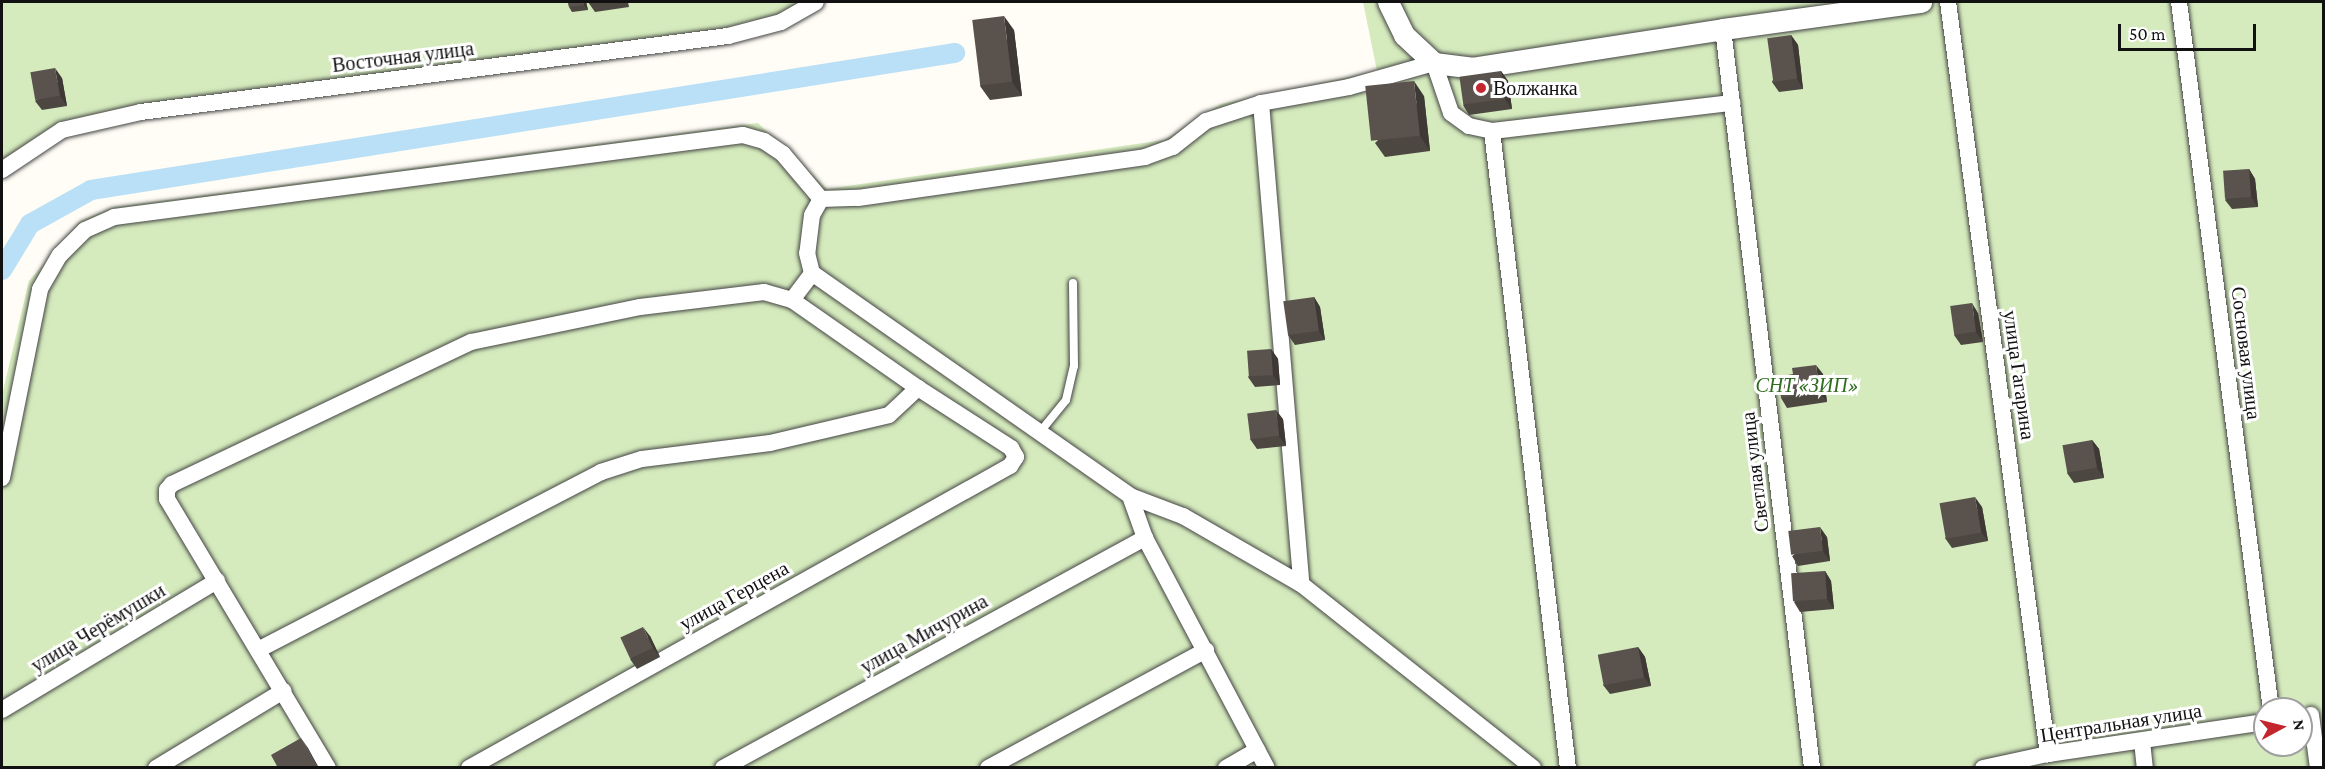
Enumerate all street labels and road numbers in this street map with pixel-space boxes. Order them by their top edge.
street label: Восточная улица [331,36,475,78]
street label: Сосновая улица [2226,285,2266,421]
street label: улица Гагарина [1998,309,2040,441]
street label: Светлая улица [1736,411,1774,533]
street label: улица Герцена [675,556,793,636]
street label: улица Черёмушки [27,578,169,678]
street label: улица Мичурина [856,589,992,679]
street label: Центральная улица [2039,698,2203,748]

